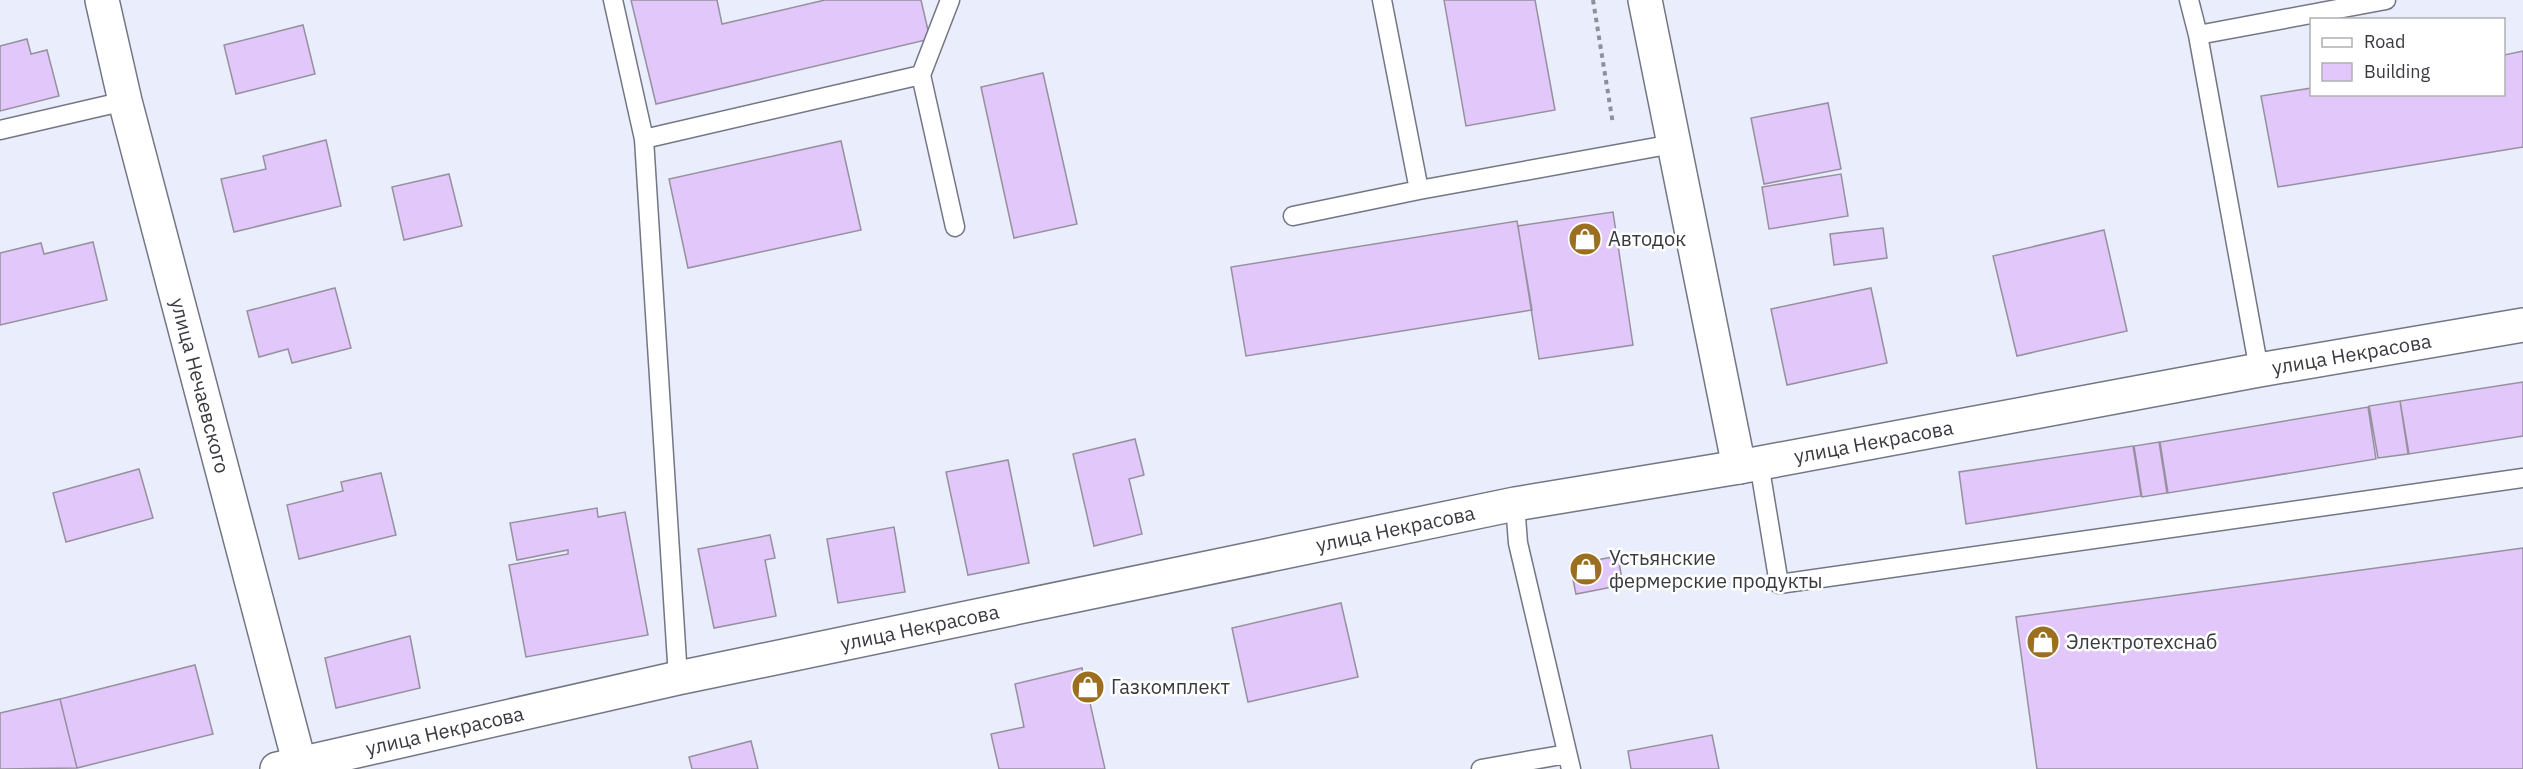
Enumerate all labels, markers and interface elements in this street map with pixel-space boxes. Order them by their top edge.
legend [2310,18,2505,96]
text: Road [2364,30,2405,53]
text: Building [2364,60,2431,83]
shop icon: Автодок [1567,221,1603,257]
place label: Автодок [1608,225,1686,252]
street label: улица Нечаевского [164,295,237,476]
street label: улица Некрасова [2270,327,2434,381]
street label: улица Некрасова [1792,413,1956,469]
street label: улица Некрасова [1314,499,1477,558]
place label: Устьянские фермерские продукты [1609,544,1823,594]
shop icon: Устьянские фермерские продукты [1568,551,1604,587]
street label: улица Некрасова [838,598,1002,657]
shop icon: Электротехснаб [2025,624,2061,660]
place label: Электротехснаб [2066,628,2217,655]
shop icon: Газкомплект [1070,669,1106,705]
place label: Газкомплект [1111,673,1230,700]
street label: улица Некрасова [363,699,527,761]

